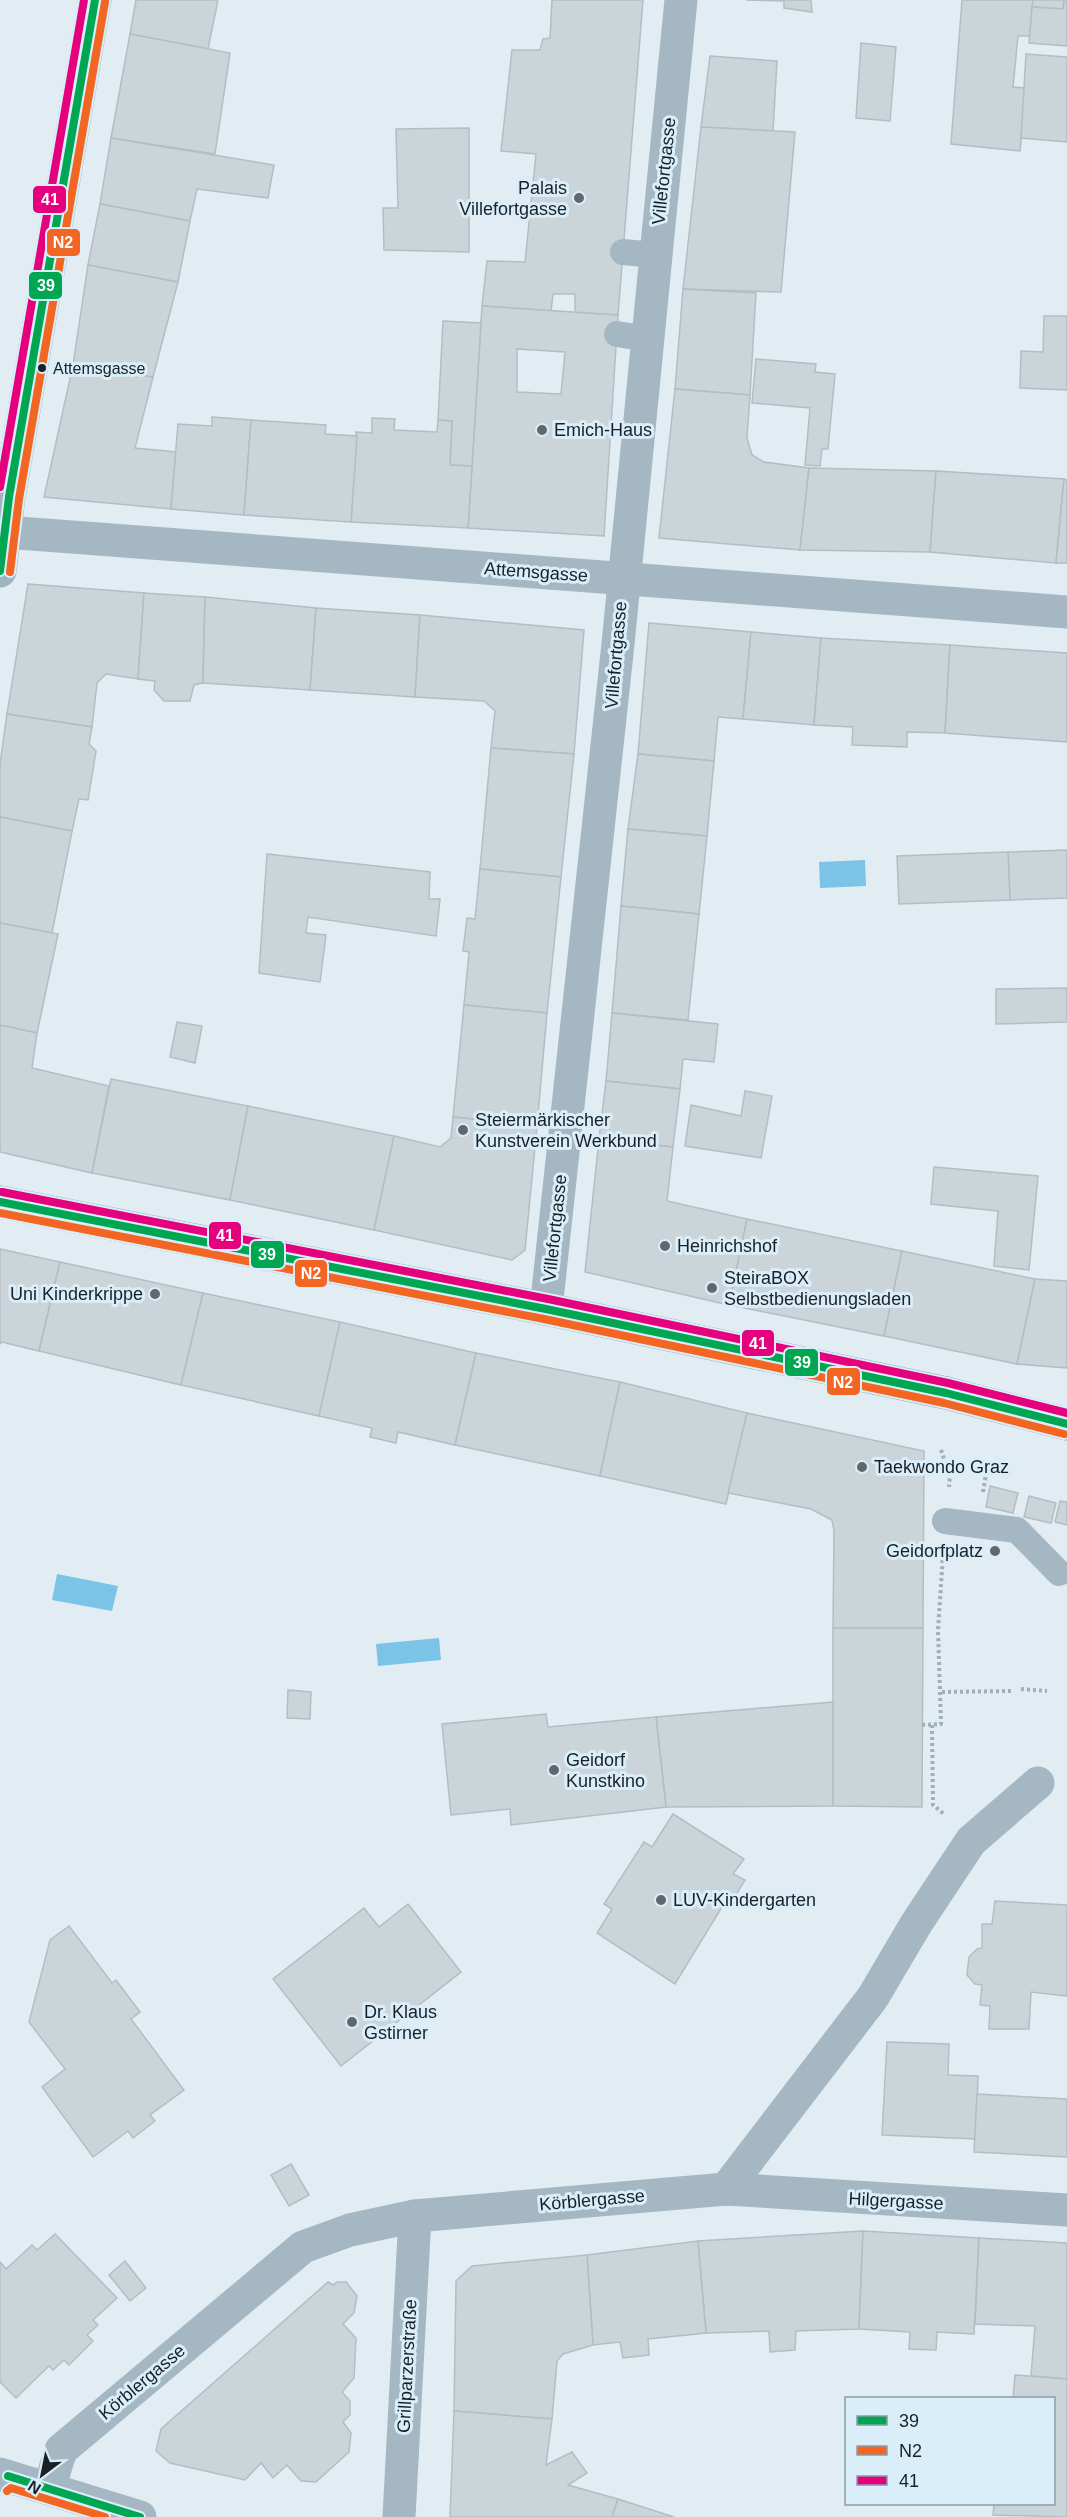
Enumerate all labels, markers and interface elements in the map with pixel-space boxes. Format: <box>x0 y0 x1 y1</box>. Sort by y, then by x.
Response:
street label: Villefortgasse <box>648 116 680 226</box>
place label: Palais Villefortgasse <box>459 178 567 219</box>
line badge: 41 <box>32 185 67 214</box>
text: 41 <box>41 191 59 208</box>
marker: Palais Villefortgasse <box>572 191 586 205</box>
line badge: N2 <box>46 228 81 257</box>
text: N2 <box>53 234 73 251</box>
line badge: 39 <box>28 271 63 300</box>
text: 39 <box>37 277 55 294</box>
place label: Attemsgasse <box>53 360 146 377</box>
marker: Attemsgasse <box>36 362 48 374</box>
place label: Emich-Haus <box>554 420 652 440</box>
marker: Emich-Haus <box>535 423 549 437</box>
street label: Attemsgasse <box>483 558 589 586</box>
street label: Villefortgasse <box>601 600 631 710</box>
place label: Steiermärkischer Kunstverein Werkbund <box>475 1110 657 1151</box>
marker: Steiermärkischer Kunstverein Werkbund <box>456 1123 470 1137</box>
street label: Villefortgasse <box>539 1173 571 1283</box>
line badge: 41 <box>208 1221 242 1250</box>
text: 41 <box>216 1227 234 1244</box>
place label: Heinrichshof <box>677 1236 778 1256</box>
marker: Heinrichshof <box>658 1239 672 1253</box>
line badge: 39 <box>250 1240 285 1269</box>
text: 39 <box>258 1246 276 1263</box>
line badge: N2 <box>294 1259 328 1288</box>
text: N2 <box>301 1265 321 1282</box>
place label: SteiraBOX Selbstbedienungsladen <box>724 1268 911 1309</box>
marker: SteiraBOX Selbstbedienungsladen <box>705 1281 719 1295</box>
place label: Uni Kinderkrippe <box>10 1284 143 1304</box>
marker: Uni Kinderkrippe <box>148 1287 162 1301</box>
line badge: 41 <box>741 1329 775 1357</box>
text: 41 <box>749 1335 767 1352</box>
line badge: 39 <box>784 1348 819 1377</box>
text: 39 <box>793 1354 811 1371</box>
line badge: N2 <box>826 1367 861 1396</box>
text: N2 <box>833 1374 853 1391</box>
place label: Taekwondo Graz <box>874 1457 1009 1477</box>
marker: Taekwondo Graz <box>855 1460 869 1474</box>
place label: Geidorfplatz <box>886 1541 983 1561</box>
marker: Geidorfplatz <box>988 1544 1002 1558</box>
place label: Geidorf Kunstkino <box>566 1750 645 1791</box>
marker: Geidorf Kunstkino <box>547 1763 561 1777</box>
place label: LUV-Kindergarten <box>673 1890 816 1910</box>
marker: LUV-Kindergarten <box>654 1893 668 1907</box>
place label: Dr. Klaus Gstirner <box>364 2002 437 2043</box>
marker: Dr. Klaus Gstirner <box>345 2015 359 2029</box>
street label: Körblergasse <box>538 2185 646 2215</box>
street label: Hilgergasse <box>848 2189 944 2213</box>
street label: Grillparzerstraße <box>394 2299 420 2433</box>
street label: Körblergasse <box>95 2340 189 2424</box>
legend <box>845 2397 1055 2505</box>
text: 39 <box>899 2411 919 2431</box>
text: N2 <box>899 2441 922 2461</box>
north arrow <box>12 2445 72 2505</box>
text: 41 <box>899 2471 919 2491</box>
text: N <box>25 2477 44 2498</box>

